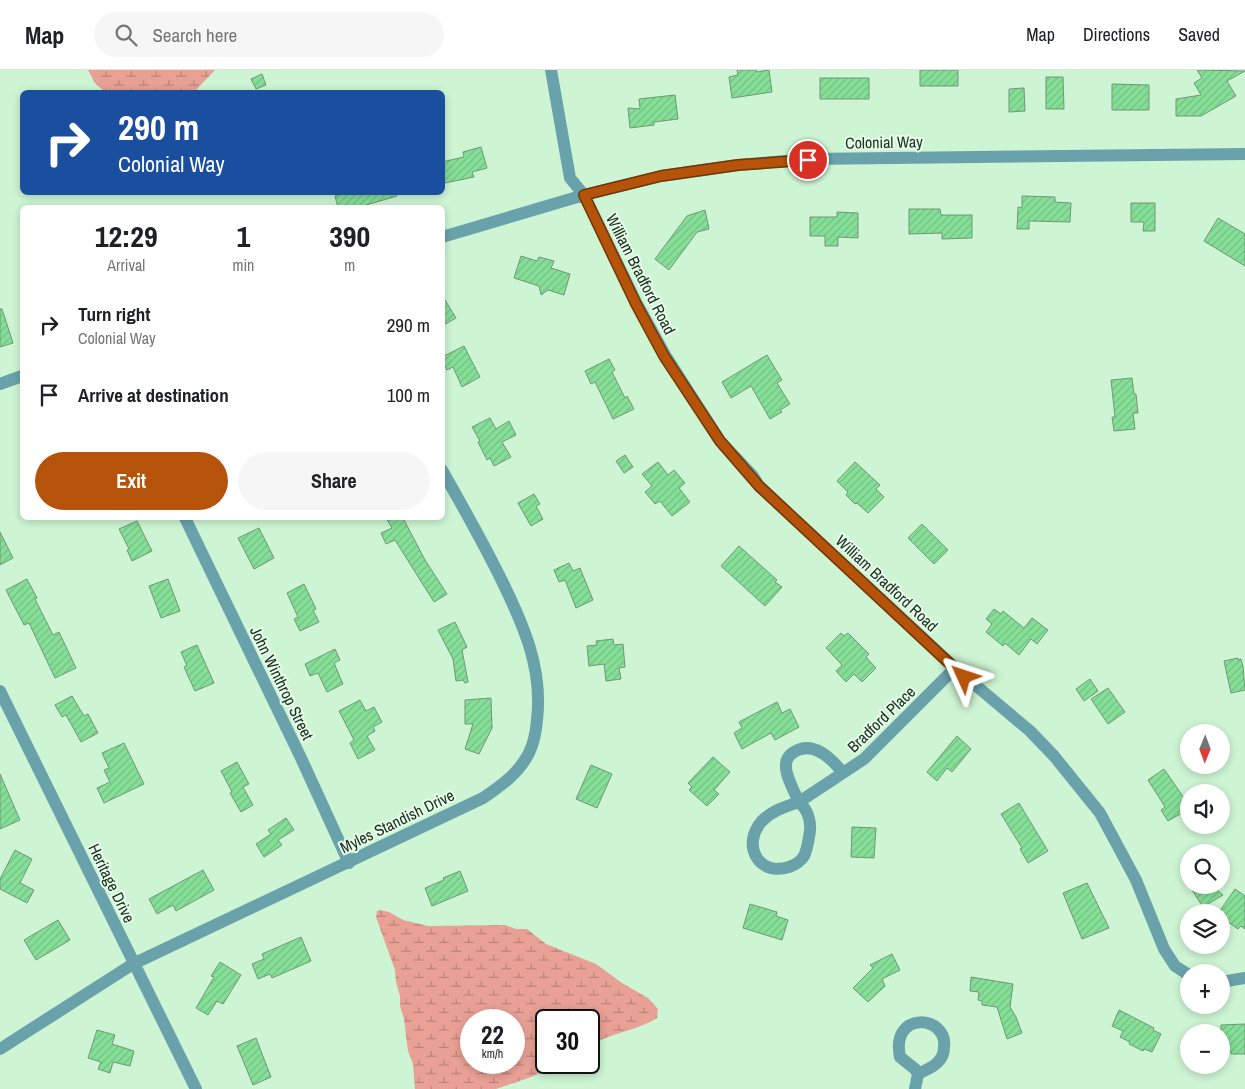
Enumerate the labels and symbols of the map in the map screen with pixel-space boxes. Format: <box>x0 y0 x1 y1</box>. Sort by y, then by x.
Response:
street label: Colonial Way <box>845 130 923 154</box>
pin <box>787 139 829 181</box>
street label: William Bradford Road <box>601 210 681 338</box>
street label: William Bradford Road <box>831 530 943 636</box>
street label: John Winthrop Street <box>245 622 319 744</box>
position arrow <box>937 650 989 702</box>
street label: Bradford Place <box>842 681 920 757</box>
north arrow <box>1180 724 1230 774</box>
street label: Myles Standish Drive <box>336 784 458 858</box>
street label: Heritage Drive <box>83 840 141 926</box>
speed limit sign: 30 <box>535 1009 600 1074</box>

